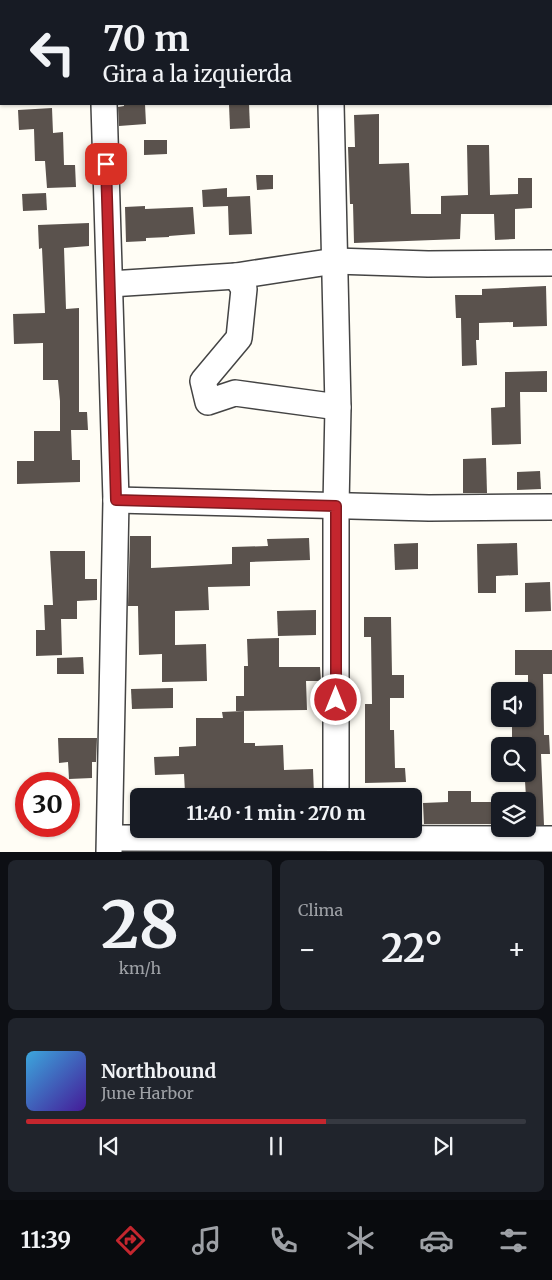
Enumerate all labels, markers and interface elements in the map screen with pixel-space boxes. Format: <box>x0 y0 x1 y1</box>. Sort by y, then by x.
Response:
text: 70 m <box>103 17 190 61</box>
icon: left <box>20 20 85 85</box>
text: Gira a la izquierda <box>103 60 292 88</box>
pin <box>85 143 127 185</box>
icon: arrive <box>92 150 120 178</box>
position arrow <box>309 673 361 725</box>
map controls <box>491 682 536 837</box>
button: sound <box>491 682 536 727</box>
button: search <box>491 737 536 782</box>
speed limit sign: 30 <box>15 772 80 837</box>
button: layers <box>491 792 536 837</box>
text: 11:40 · 1 min · 270 m <box>186 801 366 825</box>
text: 28 <box>101 884 179 966</box>
text: Clima <box>298 900 343 920</box>
text: 22° <box>381 925 443 972</box>
text: − <box>298 931 317 967</box>
text: + <box>507 931 526 967</box>
text: km/h <box>119 958 161 978</box>
text: Northbound <box>101 1059 216 1083</box>
text: June Harbor <box>101 1083 194 1103</box>
icon: previous <box>95 1132 123 1160</box>
icon: pause <box>262 1132 290 1160</box>
icon: next <box>429 1132 457 1160</box>
icon: directions <box>113 1223 148 1258</box>
icon: music <box>189 1223 224 1258</box>
icon: phone <box>266 1223 301 1258</box>
icon: climate <box>343 1223 378 1258</box>
icon: car <box>419 1223 454 1258</box>
icon: filters <box>496 1223 531 1258</box>
text: 11:39 <box>21 1226 71 1254</box>

